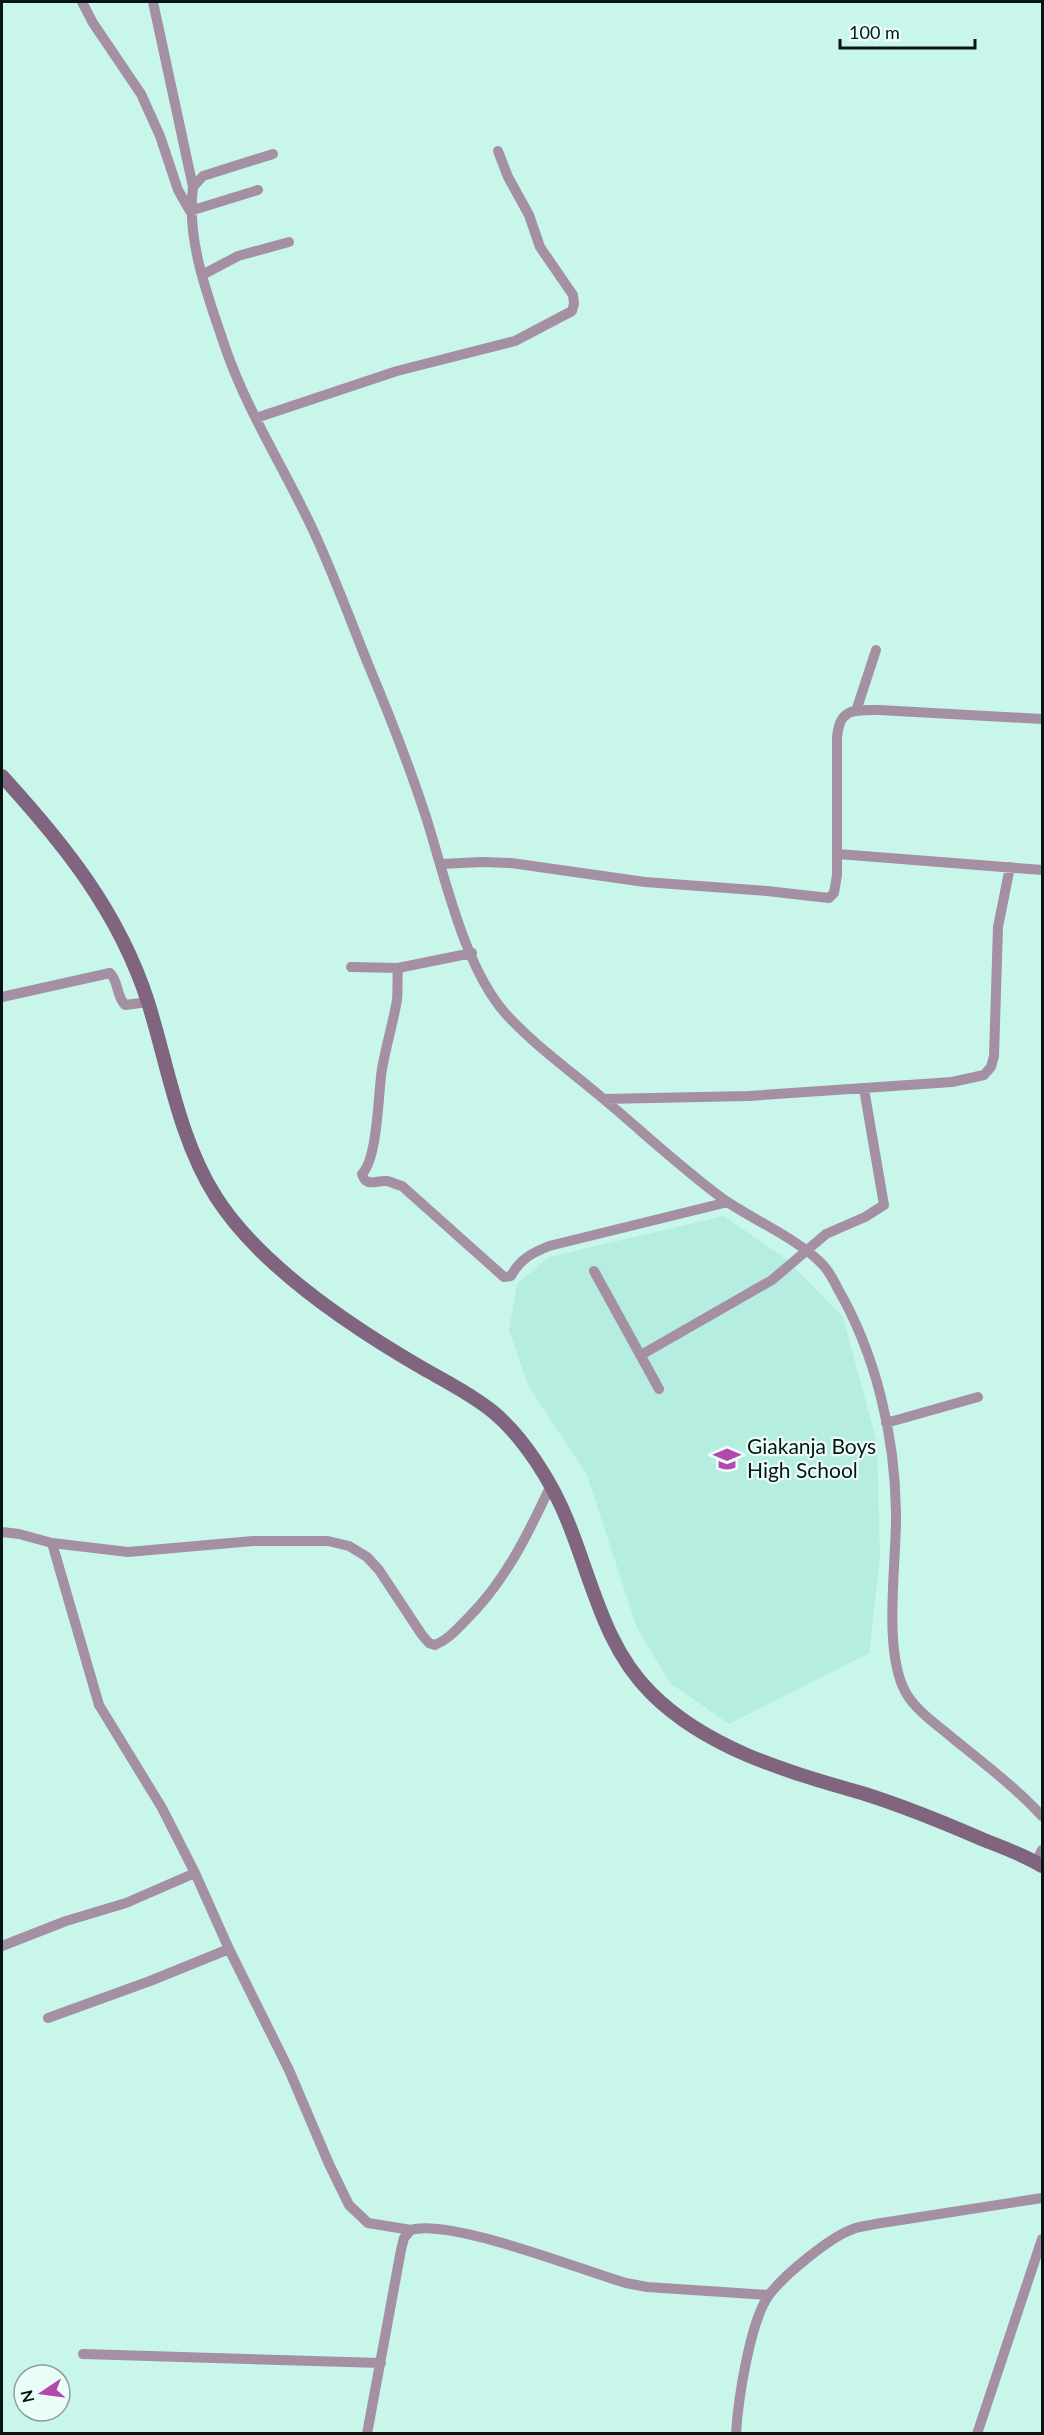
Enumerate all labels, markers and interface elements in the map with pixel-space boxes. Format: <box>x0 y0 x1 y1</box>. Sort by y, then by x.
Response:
scale bar <box>840 12 975 50</box>
text: 100 m <box>849 21 900 43</box>
place label: Giakanja Boys High School <box>747 1433 876 1482</box>
school or university icon: Giakanja Boys High School <box>712 1444 742 1474</box>
north arrow <box>12 2363 72 2423</box>
text: N <box>16 2388 38 2405</box>

